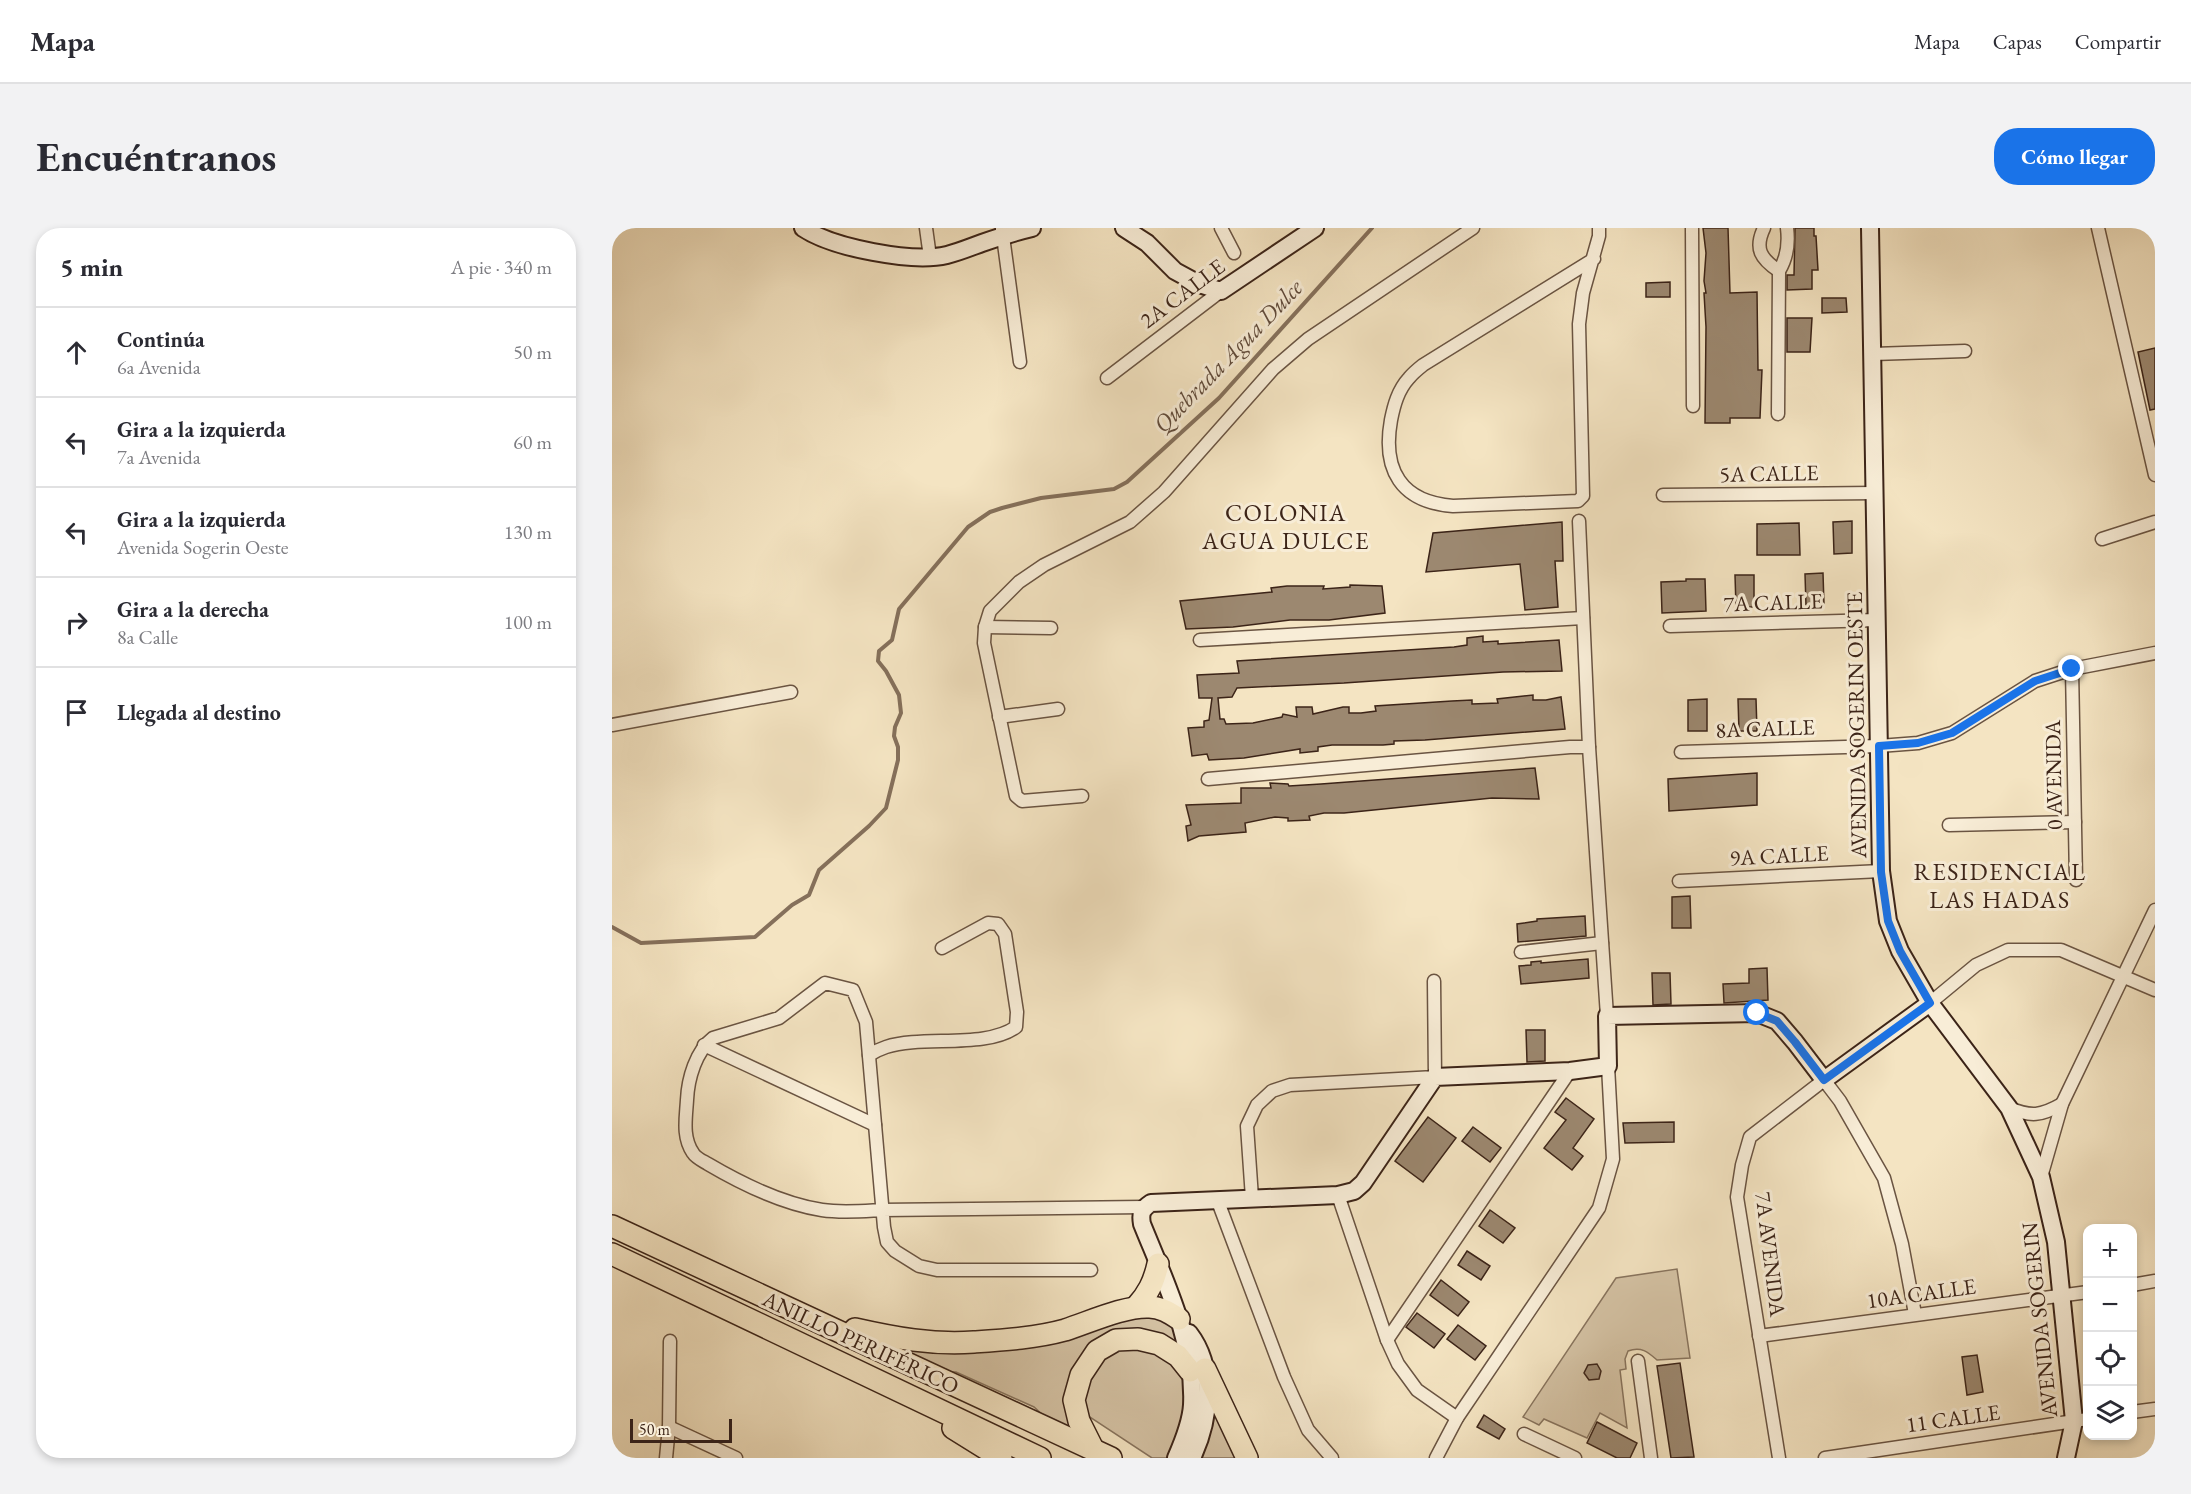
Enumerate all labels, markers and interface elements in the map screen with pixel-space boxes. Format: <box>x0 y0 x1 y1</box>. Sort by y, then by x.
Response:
text: Mapa <box>30 23 95 59</box>
text: Mapa <box>1914 28 1960 55</box>
text: Capas <box>1993 28 2042 55</box>
text: Compartir <box>2075 28 2161 55</box>
button: Cómo llegar <box>1994 128 2155 185</box>
text: Encuéntranos <box>36 129 276 184</box>
text: 5 min <box>60 250 123 284</box>
street label: 2A CALLE <box>1134 252 1231 335</box>
text: A pie · 340 m <box>451 254 552 280</box>
water label: Quebrada Agua Dulce <box>1146 272 1310 439</box>
text: Continúa <box>117 325 205 354</box>
icon: ahead <box>60 336 93 369</box>
text: 50 m <box>513 339 552 365</box>
text: 6a Avenida <box>117 354 201 380</box>
text: Gira a la izquierda <box>117 415 286 444</box>
icon: left <box>60 426 93 459</box>
text: 60 m <box>513 429 552 455</box>
text: 7a Avenida <box>117 444 201 470</box>
street label: 5A CALLE <box>1719 458 1819 489</box>
district label: COLONIA AGUA DULCE <box>1201 497 1370 556</box>
text: Gira a la izquierda <box>117 505 286 534</box>
icon: left <box>60 516 93 549</box>
text: 130 m <box>504 519 552 545</box>
text: Avenida Sogerin Oeste <box>117 534 289 560</box>
street label: 7A CALLE <box>1723 586 1823 619</box>
street label: AVENIDA SOGERIN OESTE <box>1840 591 1873 860</box>
text: Gira a la derecha <box>117 595 269 624</box>
icon: right <box>60 606 93 639</box>
text: 100 m <box>504 609 552 635</box>
text: 8a Calle <box>117 624 178 650</box>
route end <box>2058 655 2084 681</box>
icon: arrive <box>60 696 93 729</box>
text: Llegada al destino <box>117 698 281 727</box>
street label: 8A CALLE <box>1715 712 1815 745</box>
street label: 0 AVENIDA <box>2038 719 2069 830</box>
street label: 9A CALLE <box>1729 838 1829 873</box>
district label: RESIDENCIAL LAS HADAS <box>1914 856 2086 915</box>
route start <box>1743 999 1769 1025</box>
street label: 7A AVENIDA <box>1748 1190 1793 1319</box>
street label: AVENIDA SOGERIN <box>2015 1220 2064 1420</box>
map controls <box>2083 1224 2137 1440</box>
button: + <box>2083 1224 2137 1278</box>
street label: 10A CALLE <box>1865 1272 1977 1315</box>
button: − <box>2083 1278 2137 1332</box>
street label: ANILLO PERIFÉRICO <box>757 1284 964 1401</box>
button: locate <box>2083 1332 2137 1386</box>
button: layers <box>2083 1386 2137 1440</box>
street label: 11 CALLE <box>1904 1398 2002 1439</box>
scale bar <box>630 1416 732 1444</box>
text: 50 m <box>639 1419 670 1440</box>

